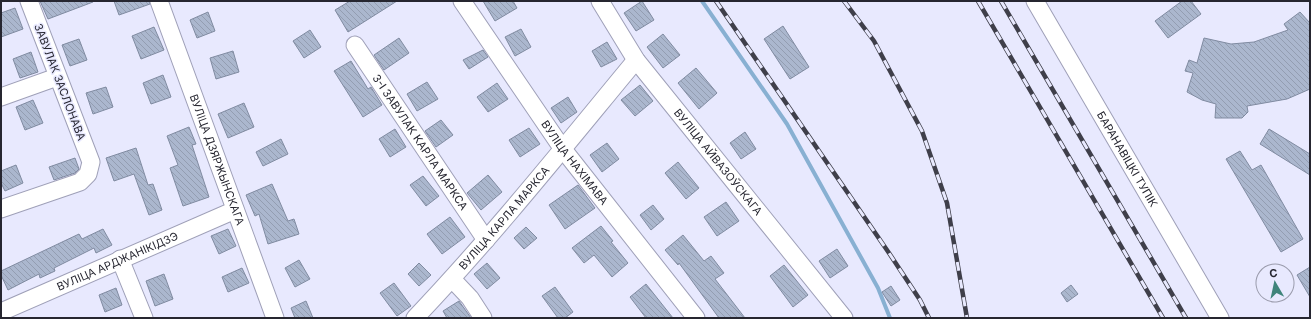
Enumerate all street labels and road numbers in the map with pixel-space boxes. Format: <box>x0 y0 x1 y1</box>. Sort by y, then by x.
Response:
street label: ЗАВУЛАК ЗАСЛОНАВА <box>31 22 89 143</box>
street label: 3-І ЗАВУЛАК КАРЛА МАРКСА <box>370 72 471 213</box>
street label: ВУЛІЦА ДЗЯРЖЫНСКАГА <box>187 92 248 227</box>
street label: ВУЛІЦА АЙВАЗОЎСКАГА <box>671 106 766 218</box>
street label: БАРАНАВІЦКІ ТУПІК <box>1094 109 1161 210</box>
street label: ВУЛІЦА НАХІМАВА <box>538 118 611 208</box>
street label: ВУЛІЦА КАРЛА МАРКСА <box>456 163 553 273</box>
street label: ВУЛІЦА АРДЖАНІКІДЗЭ <box>55 229 180 294</box>

